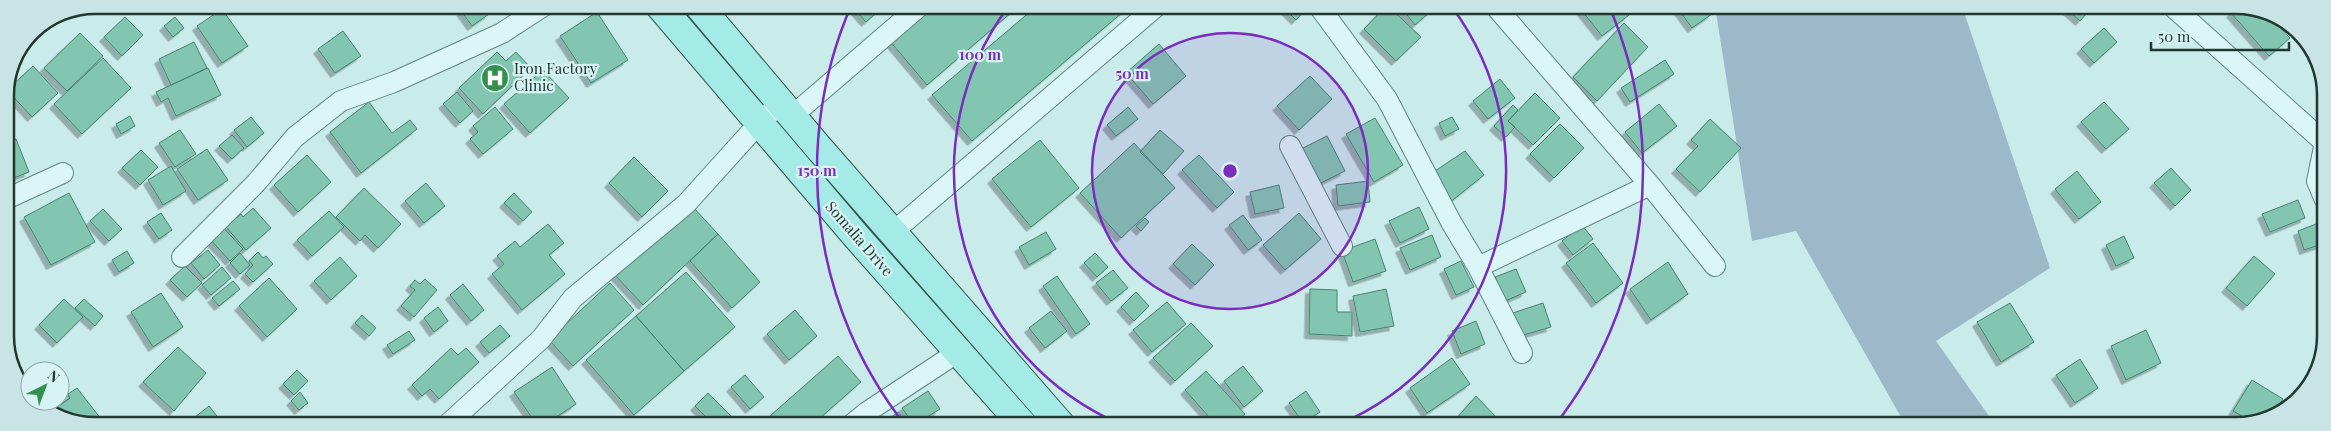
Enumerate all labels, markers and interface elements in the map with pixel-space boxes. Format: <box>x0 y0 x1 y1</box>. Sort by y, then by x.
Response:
scale bar <box>2151 20 2288 52</box>
text: 50 m <box>2158 26 2191 46</box>
text: 100 m <box>959 44 1002 64</box>
place label: Iron Factory Clinic <box>514 58 598 95</box>
hospital icon: Iron Factory Clinic <box>480 63 510 93</box>
text: 50 m <box>1115 63 1149 83</box>
text: 150 m <box>797 160 837 180</box>
centre of rings <box>1221 162 1239 180</box>
street label: Somalia Drive <box>822 196 898 280</box>
north arrow <box>20 361 70 411</box>
text: N <box>44 366 64 386</box>

